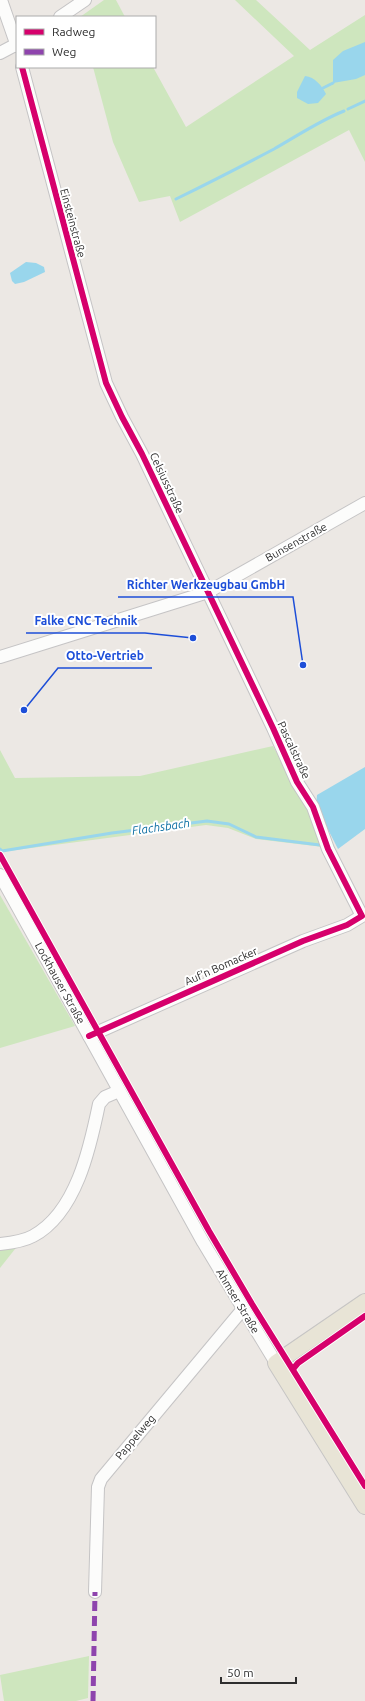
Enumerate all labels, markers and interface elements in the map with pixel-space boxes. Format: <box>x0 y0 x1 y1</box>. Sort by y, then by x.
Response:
legend <box>16 16 156 68</box>
text: Radweg <box>52 25 95 38</box>
text: Weg <box>52 45 76 58</box>
street label: Einsteinstraße <box>58 187 88 259</box>
street label: Celsiusstraße <box>148 451 186 515</box>
street label: Bunsenstraße <box>263 520 329 564</box>
callout: Richter Werkzeugbau GmbH <box>118 573 293 597</box>
text: Richter Werkzeugbau GmbH <box>127 578 285 591</box>
callout: Falke CNC Technik <box>26 609 145 633</box>
text: Falke CNC Technik <box>34 614 138 627</box>
callout: Otto-Vertrieb <box>58 644 152 668</box>
text: Otto-Vertrieb <box>66 649 144 662</box>
street label: Pascalstraße <box>275 719 313 781</box>
water label: Flachsbach <box>131 816 191 837</box>
street label: Lockhauser Straße <box>33 940 87 1026</box>
street label: Auf'n Bomacker <box>183 944 260 987</box>
street label: Ahmser Straße <box>214 1267 262 1335</box>
street label: Pappelweg <box>113 1412 157 1462</box>
scale bar <box>221 1659 296 1685</box>
text: 50 m <box>227 1666 254 1679</box>

